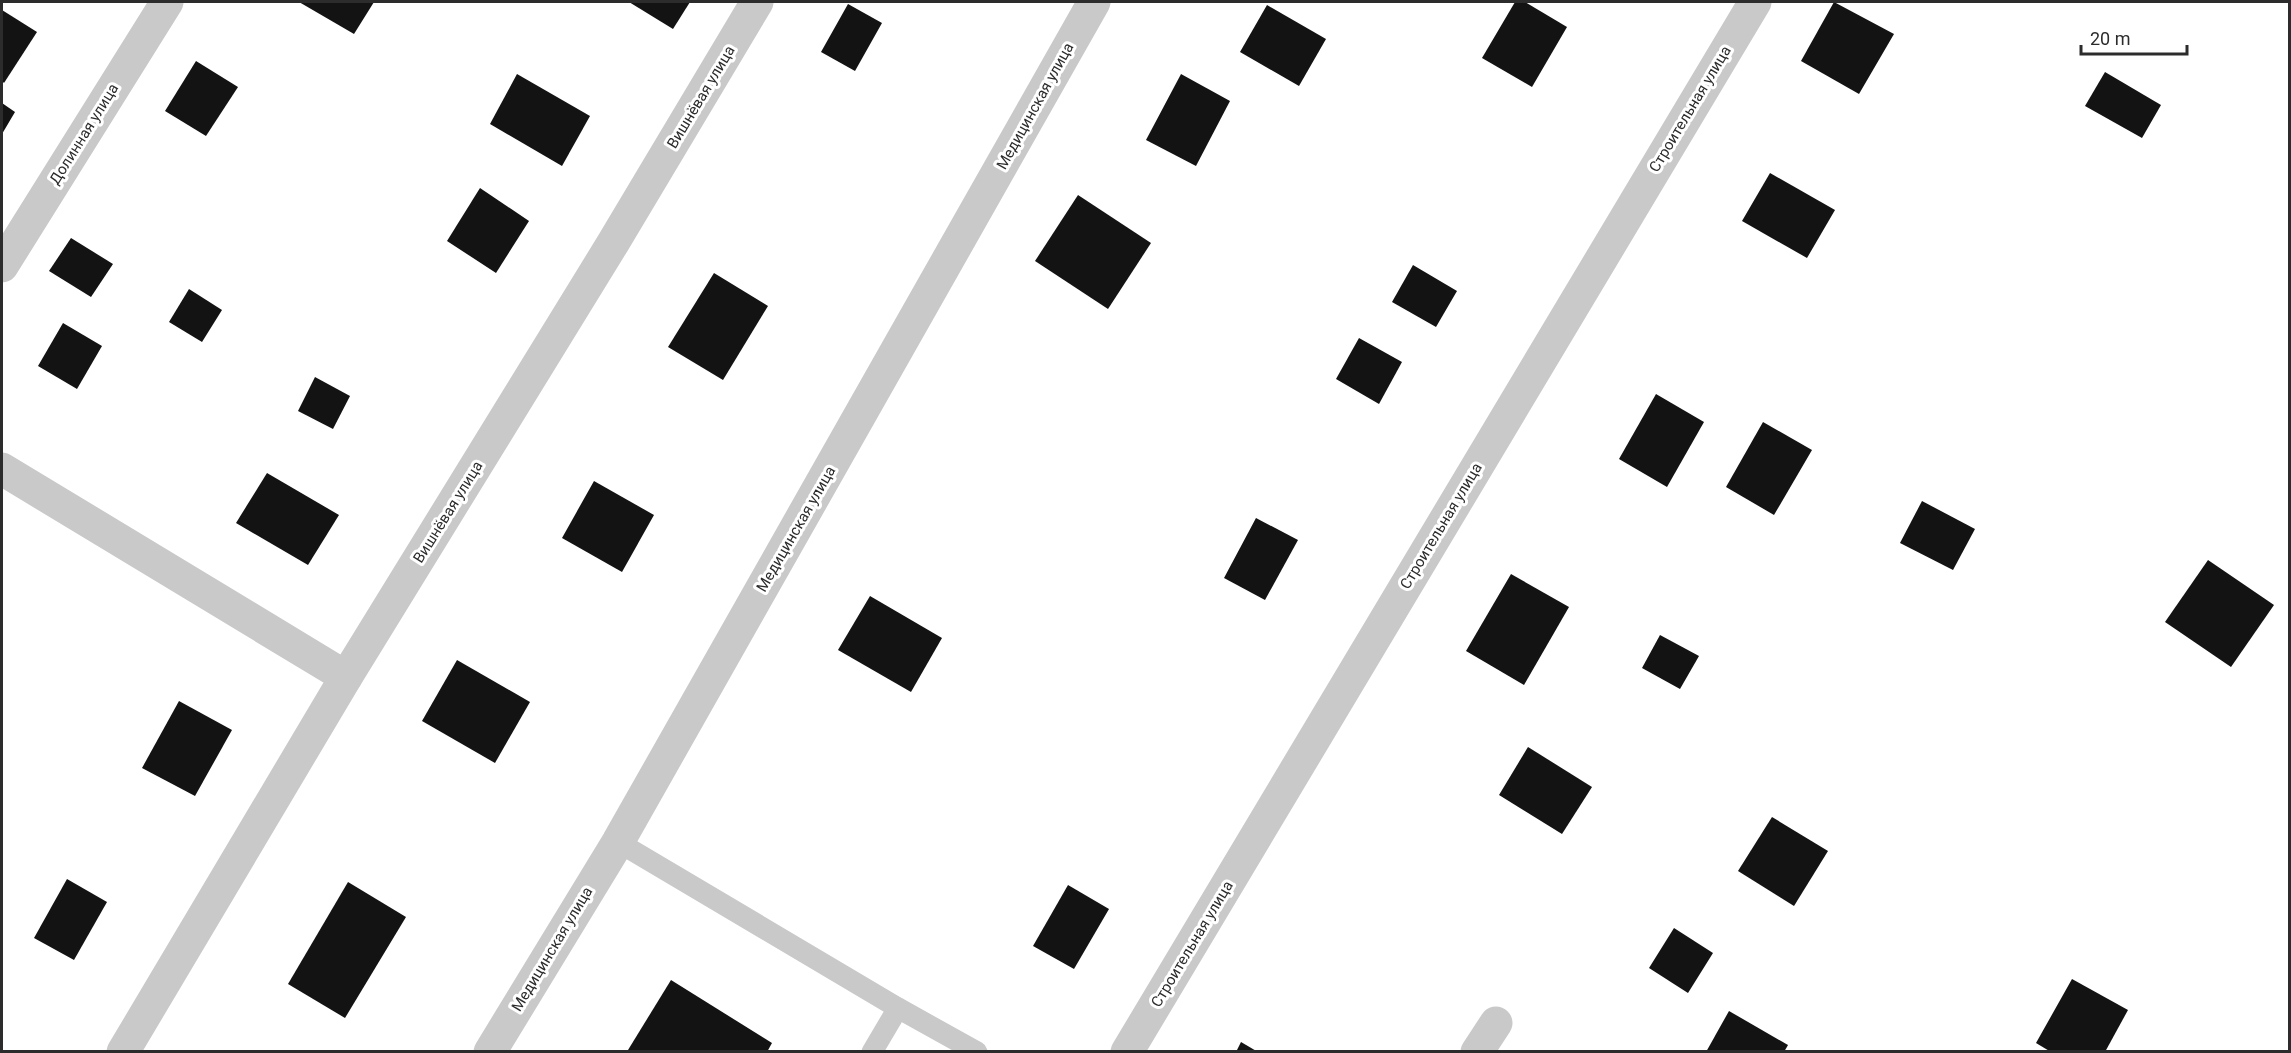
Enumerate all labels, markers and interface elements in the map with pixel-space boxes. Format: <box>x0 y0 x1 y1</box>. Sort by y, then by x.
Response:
scale bar <box>2081 18 2188 56</box>
text: 20 m <box>2090 28 2130 49</box>
street label: Медицинская улица <box>993 39 1077 173</box>
street label: Вишнёвая улица <box>663 42 739 152</box>
street label: Строительная улица <box>1645 43 1735 175</box>
street label: Долинная улица <box>46 80 122 188</box>
street label: Вишнёвая улица <box>409 458 487 566</box>
street label: Строительная улица <box>1396 460 1486 592</box>
street label: Медицинская улица <box>753 463 839 595</box>
street label: Строительная улица <box>1147 878 1237 1010</box>
street label: Медицинская улица <box>508 883 596 1015</box>

